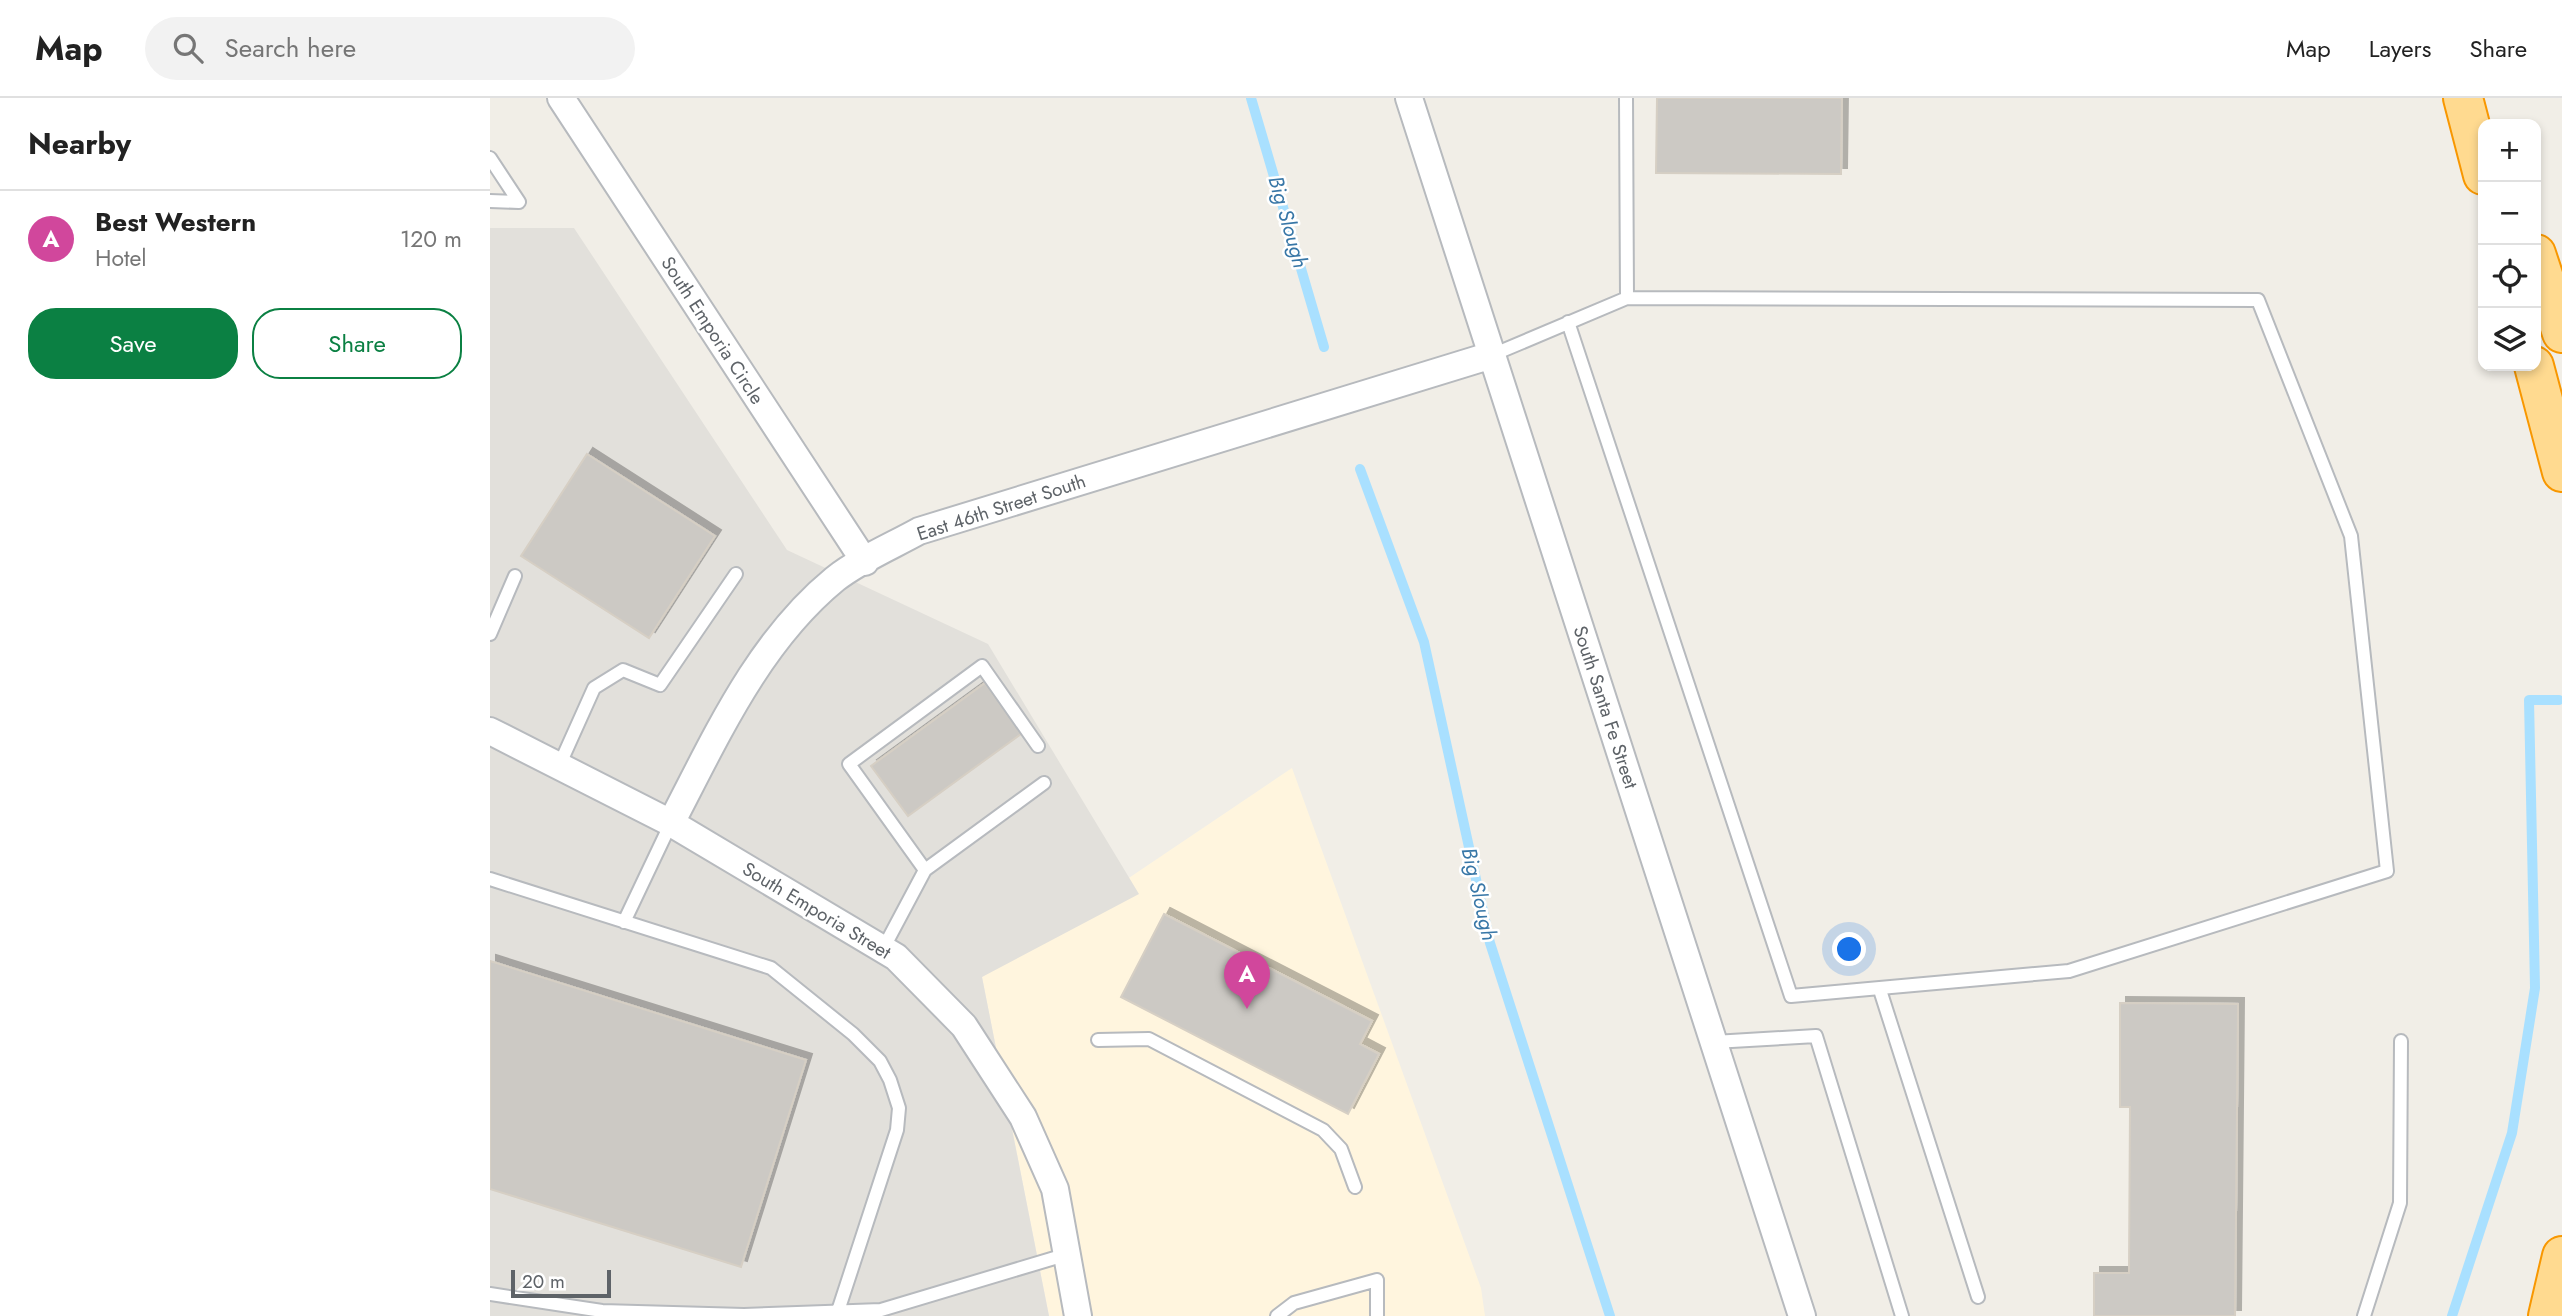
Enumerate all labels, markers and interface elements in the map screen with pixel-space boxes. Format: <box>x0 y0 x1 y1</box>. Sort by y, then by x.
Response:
search box <box>145 17 635 80</box>
text: Map <box>35 25 103 72</box>
icon: search <box>169 29 207 67</box>
text: Search here <box>225 29 356 67</box>
text: Map <box>2286 31 2331 66</box>
text: Layers <box>2369 31 2431 66</box>
text: Share <box>2469 31 2527 66</box>
map controls <box>2478 119 2541 371</box>
button: + <box>2478 119 2541 182</box>
text: Nearby <box>28 122 131 165</box>
water label: Big Slough <box>1261 172 1315 272</box>
button: − <box>2478 182 2541 245</box>
text: Best Western <box>95 203 256 241</box>
text: A <box>43 222 59 256</box>
text: 120 m <box>400 222 462 256</box>
text: Hotel <box>95 241 147 275</box>
button: locate <box>2478 245 2541 308</box>
street label: South Emporia Circle <box>655 251 771 410</box>
button: Save <box>28 308 238 379</box>
button: Share <box>252 308 462 379</box>
button: layers <box>2478 308 2541 371</box>
street label: East 46th Street South <box>913 467 1089 548</box>
street label: South Santa Fe Street <box>1566 622 1645 792</box>
water label: Big Slough <box>1454 845 1504 943</box>
street label: South Emporia Street <box>737 855 897 966</box>
your location <box>1832 932 1866 966</box>
pin: A <box>1224 951 1270 1009</box>
scale bar <box>511 1267 611 1299</box>
text: 20 m <box>522 1268 565 1295</box>

